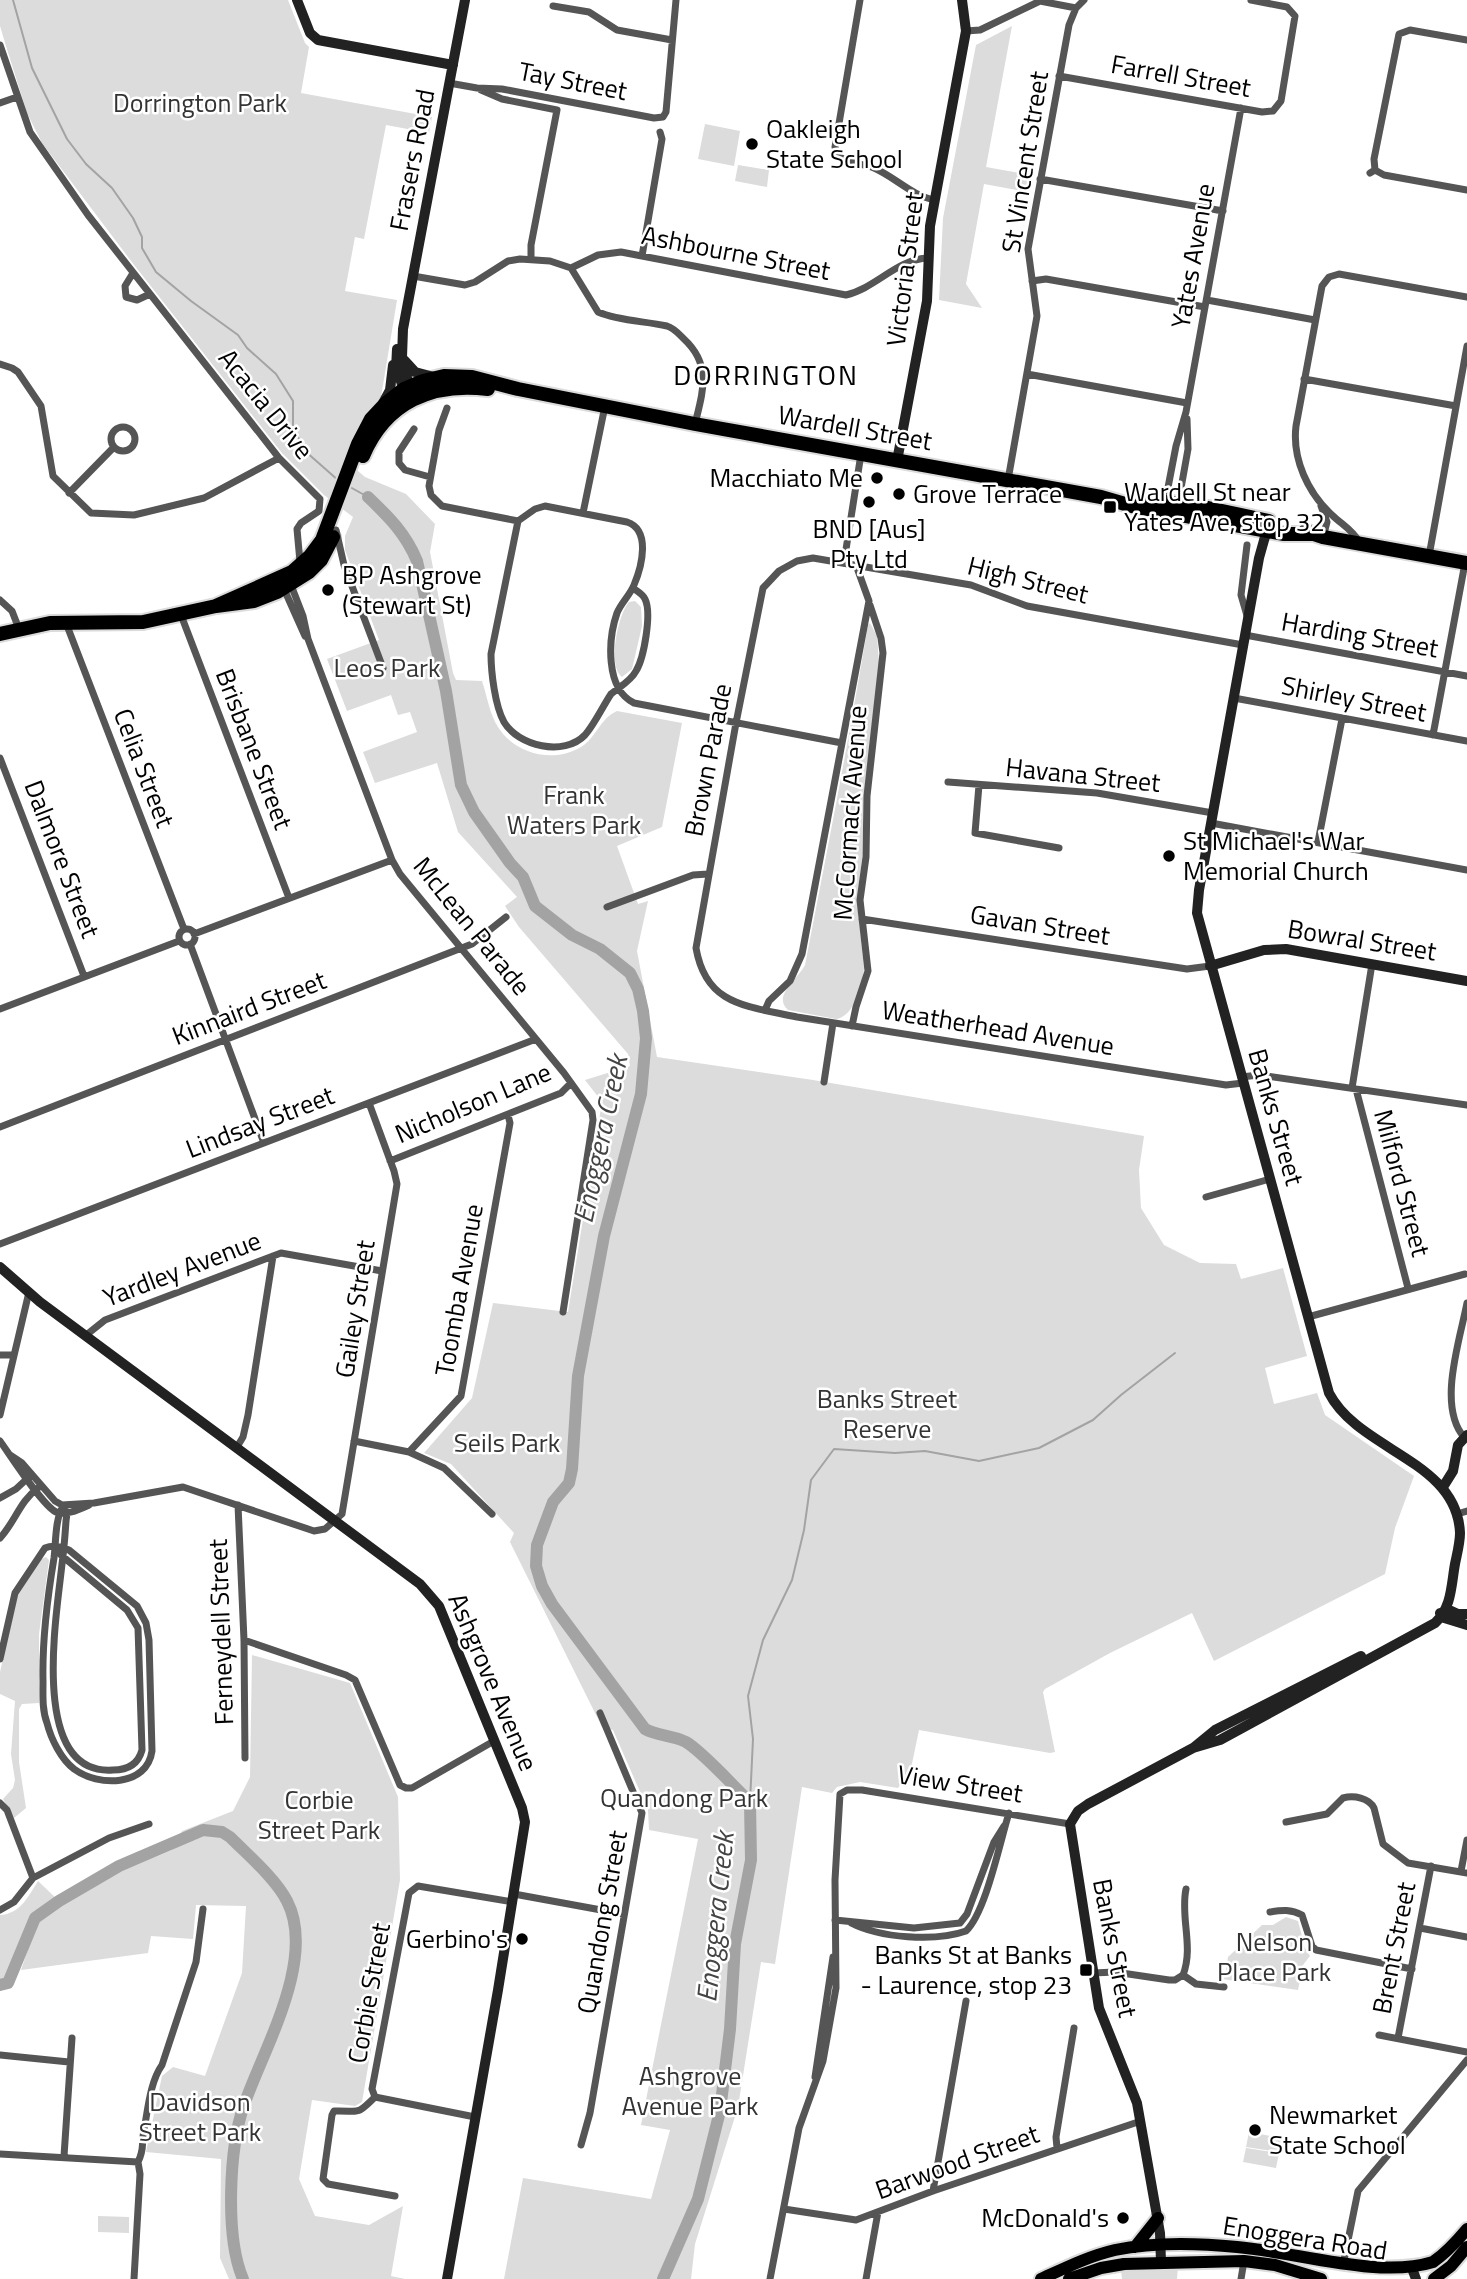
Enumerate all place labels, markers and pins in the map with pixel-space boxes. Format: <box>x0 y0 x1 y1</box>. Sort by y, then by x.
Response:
place label: Oakleigh State School <box>766 109 903 178</box>
marker: Oakleigh State School <box>744 136 760 152</box>
place label: Macchiato Me <box>710 458 863 497</box>
marker: Macchiato Me <box>869 470 885 486</box>
place label: Wardell St near Yates Ave, stop 32 <box>1124 472 1325 541</box>
place label: Grove Terrace <box>913 474 1062 513</box>
marker: Grove Terrace <box>891 486 907 502</box>
marker: BND [Aus] Pty Ltd <box>861 494 877 510</box>
marker: Wardell St near Yates Ave, stop 32 <box>1102 499 1118 515</box>
place label: BND [Aus] Pty Ltd <box>812 509 926 578</box>
place label: BP Ashgrove (Stewart St) <box>342 555 482 624</box>
marker: BP Ashgrove (Stewart St) <box>320 582 336 598</box>
place label: St Michael's War Memorial Church <box>1183 821 1369 890</box>
marker: St Michael's War Memorial Church <box>1161 848 1177 864</box>
place label: Gerbino's <box>406 1919 508 1958</box>
marker: Gerbino's <box>514 1931 530 1947</box>
place label: Banks St at Banks - Laurence, stop 23 <box>860 1935 1072 2004</box>
marker: Banks St at Banks - Laurence, stop 23 <box>1078 1962 1094 1978</box>
place label: Newmarket State School <box>1269 2095 1406 2164</box>
marker: Newmarket State School <box>1247 2122 1263 2138</box>
place label: McDonald's <box>981 2198 1109 2237</box>
marker: McDonald's <box>1115 2210 1131 2226</box>

